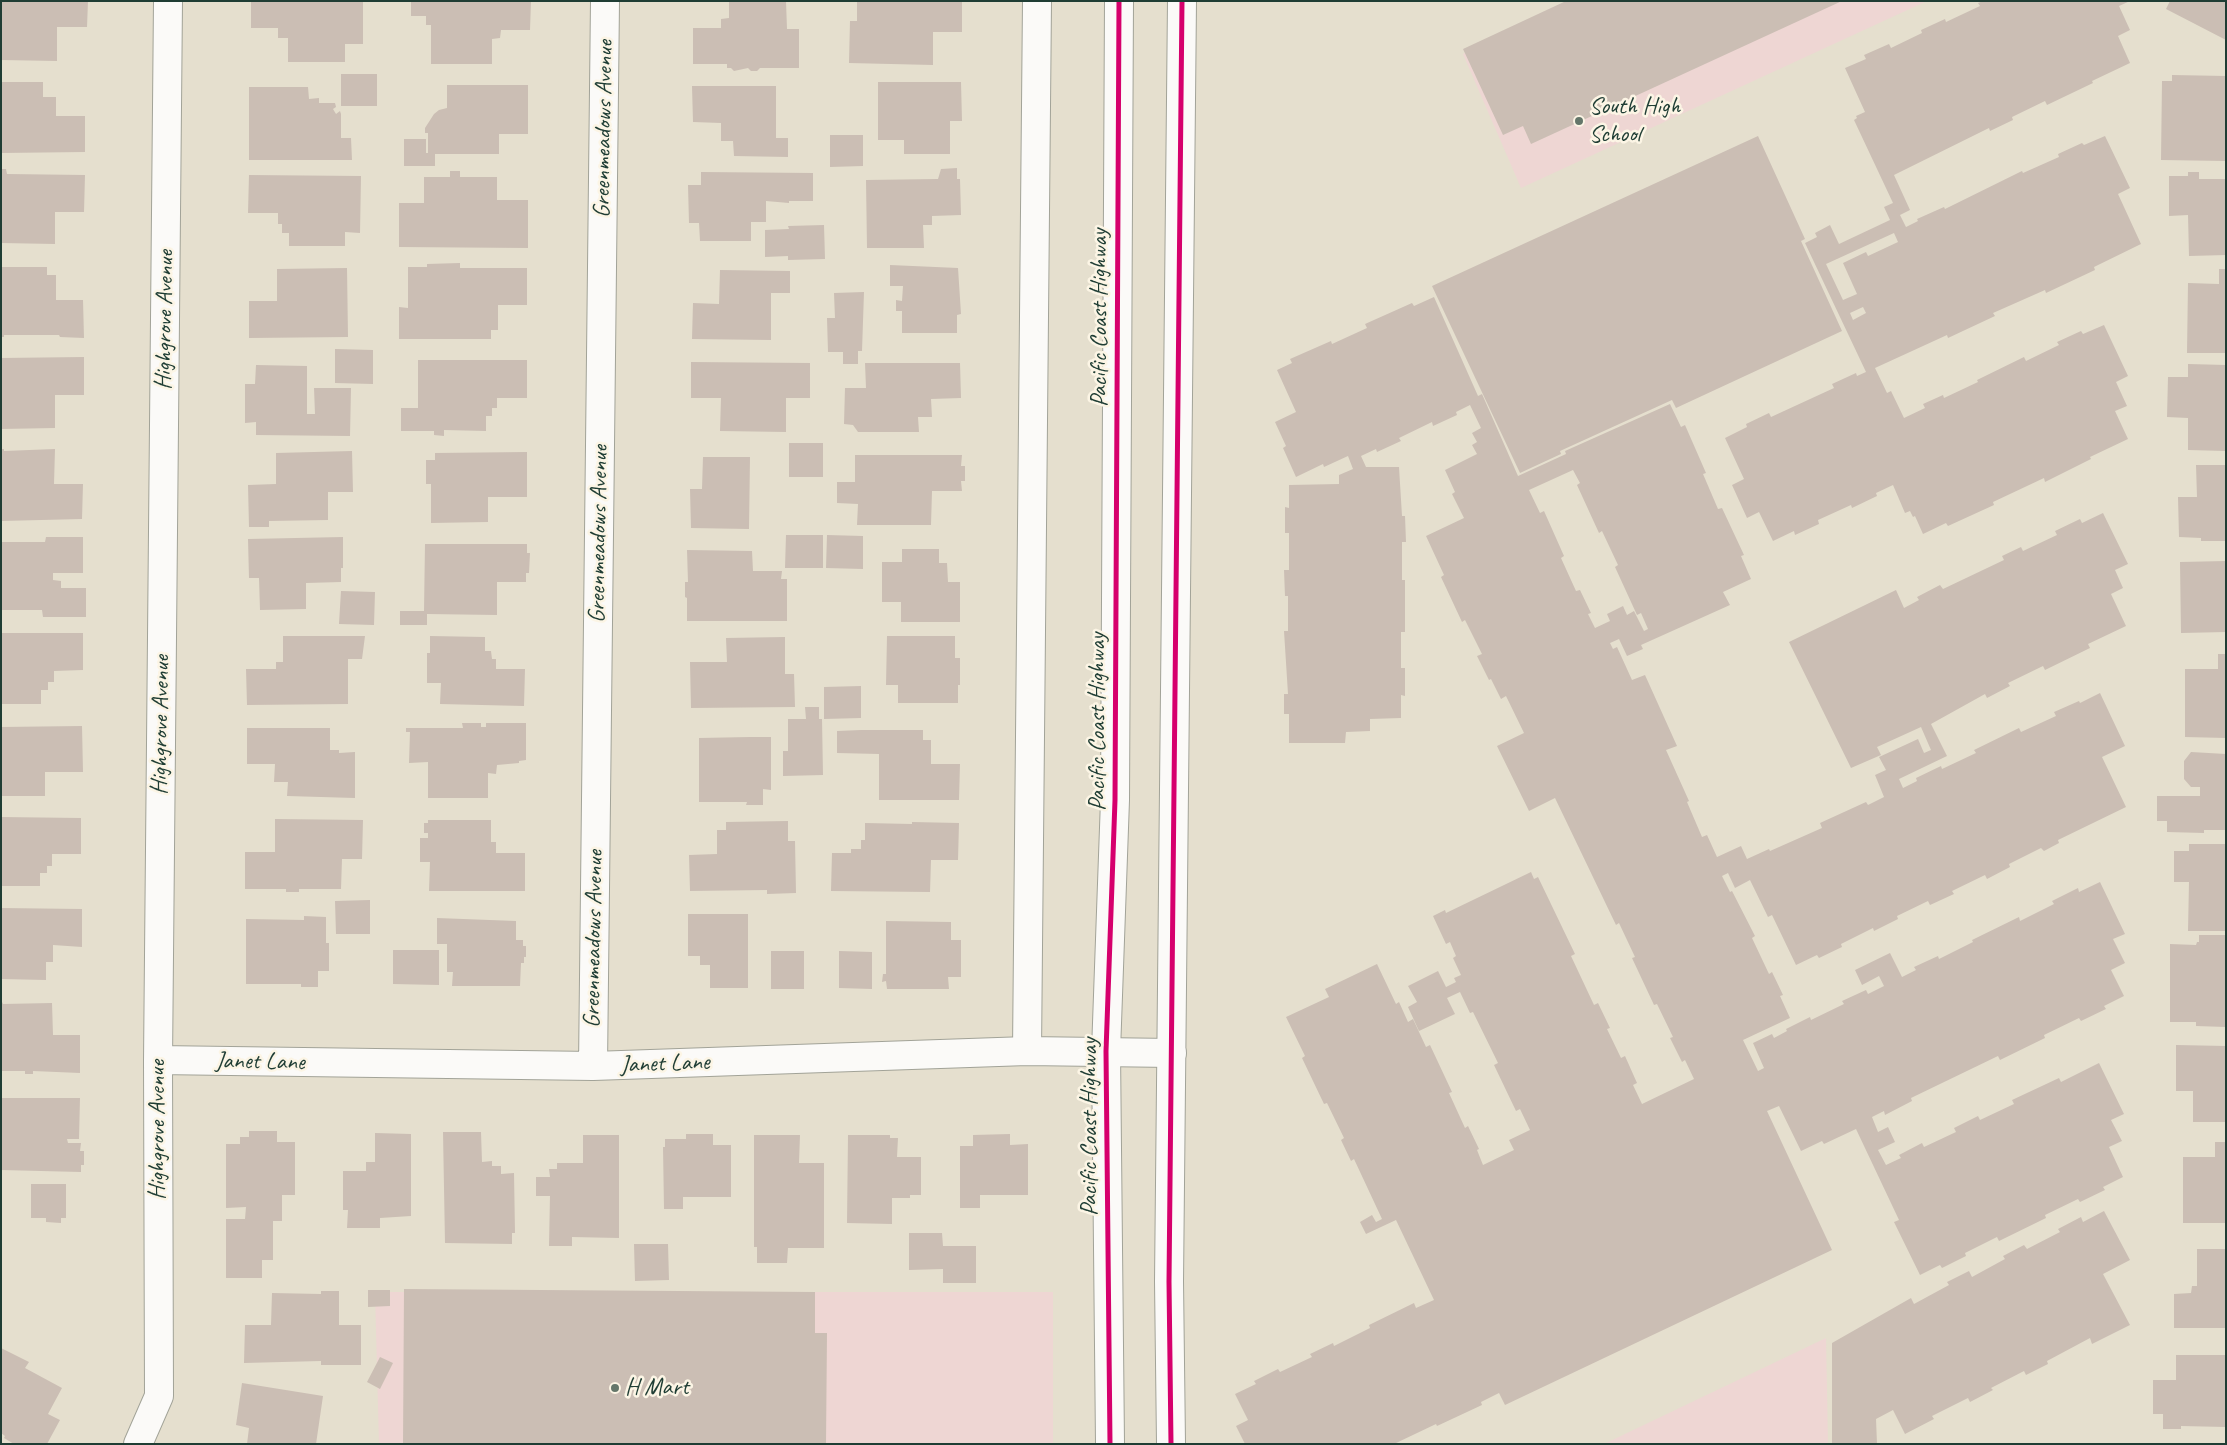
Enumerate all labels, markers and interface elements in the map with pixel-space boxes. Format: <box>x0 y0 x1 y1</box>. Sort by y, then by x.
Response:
street label: Greenmeadows Avenue <box>588 40 620 218</box>
place label: South High School <box>1589 93 1680 149</box>
marker: South High School <box>1573 115 1585 127</box>
street label: Pacific Coast Highway <box>1086 229 1114 407</box>
street label: Highgrove Avenue <box>149 250 181 390</box>
street label: Greenmeadows Avenue <box>583 445 615 623</box>
street label: Pacific Coast Highway <box>1084 633 1112 811</box>
street label: Highgrove Avenue <box>145 655 177 795</box>
street label: Greenmeadows Avenue <box>578 850 610 1028</box>
street label: Pacific Coast Highway <box>1076 1038 1104 1216</box>
street label: Janet Lane <box>215 1047 305 1077</box>
street label: Janet Lane <box>620 1048 710 1080</box>
street label: Highgrove Avenue <box>144 1060 172 1200</box>
place label: H Mart <box>625 1374 689 1402</box>
marker: H Mart <box>609 1382 621 1394</box>

